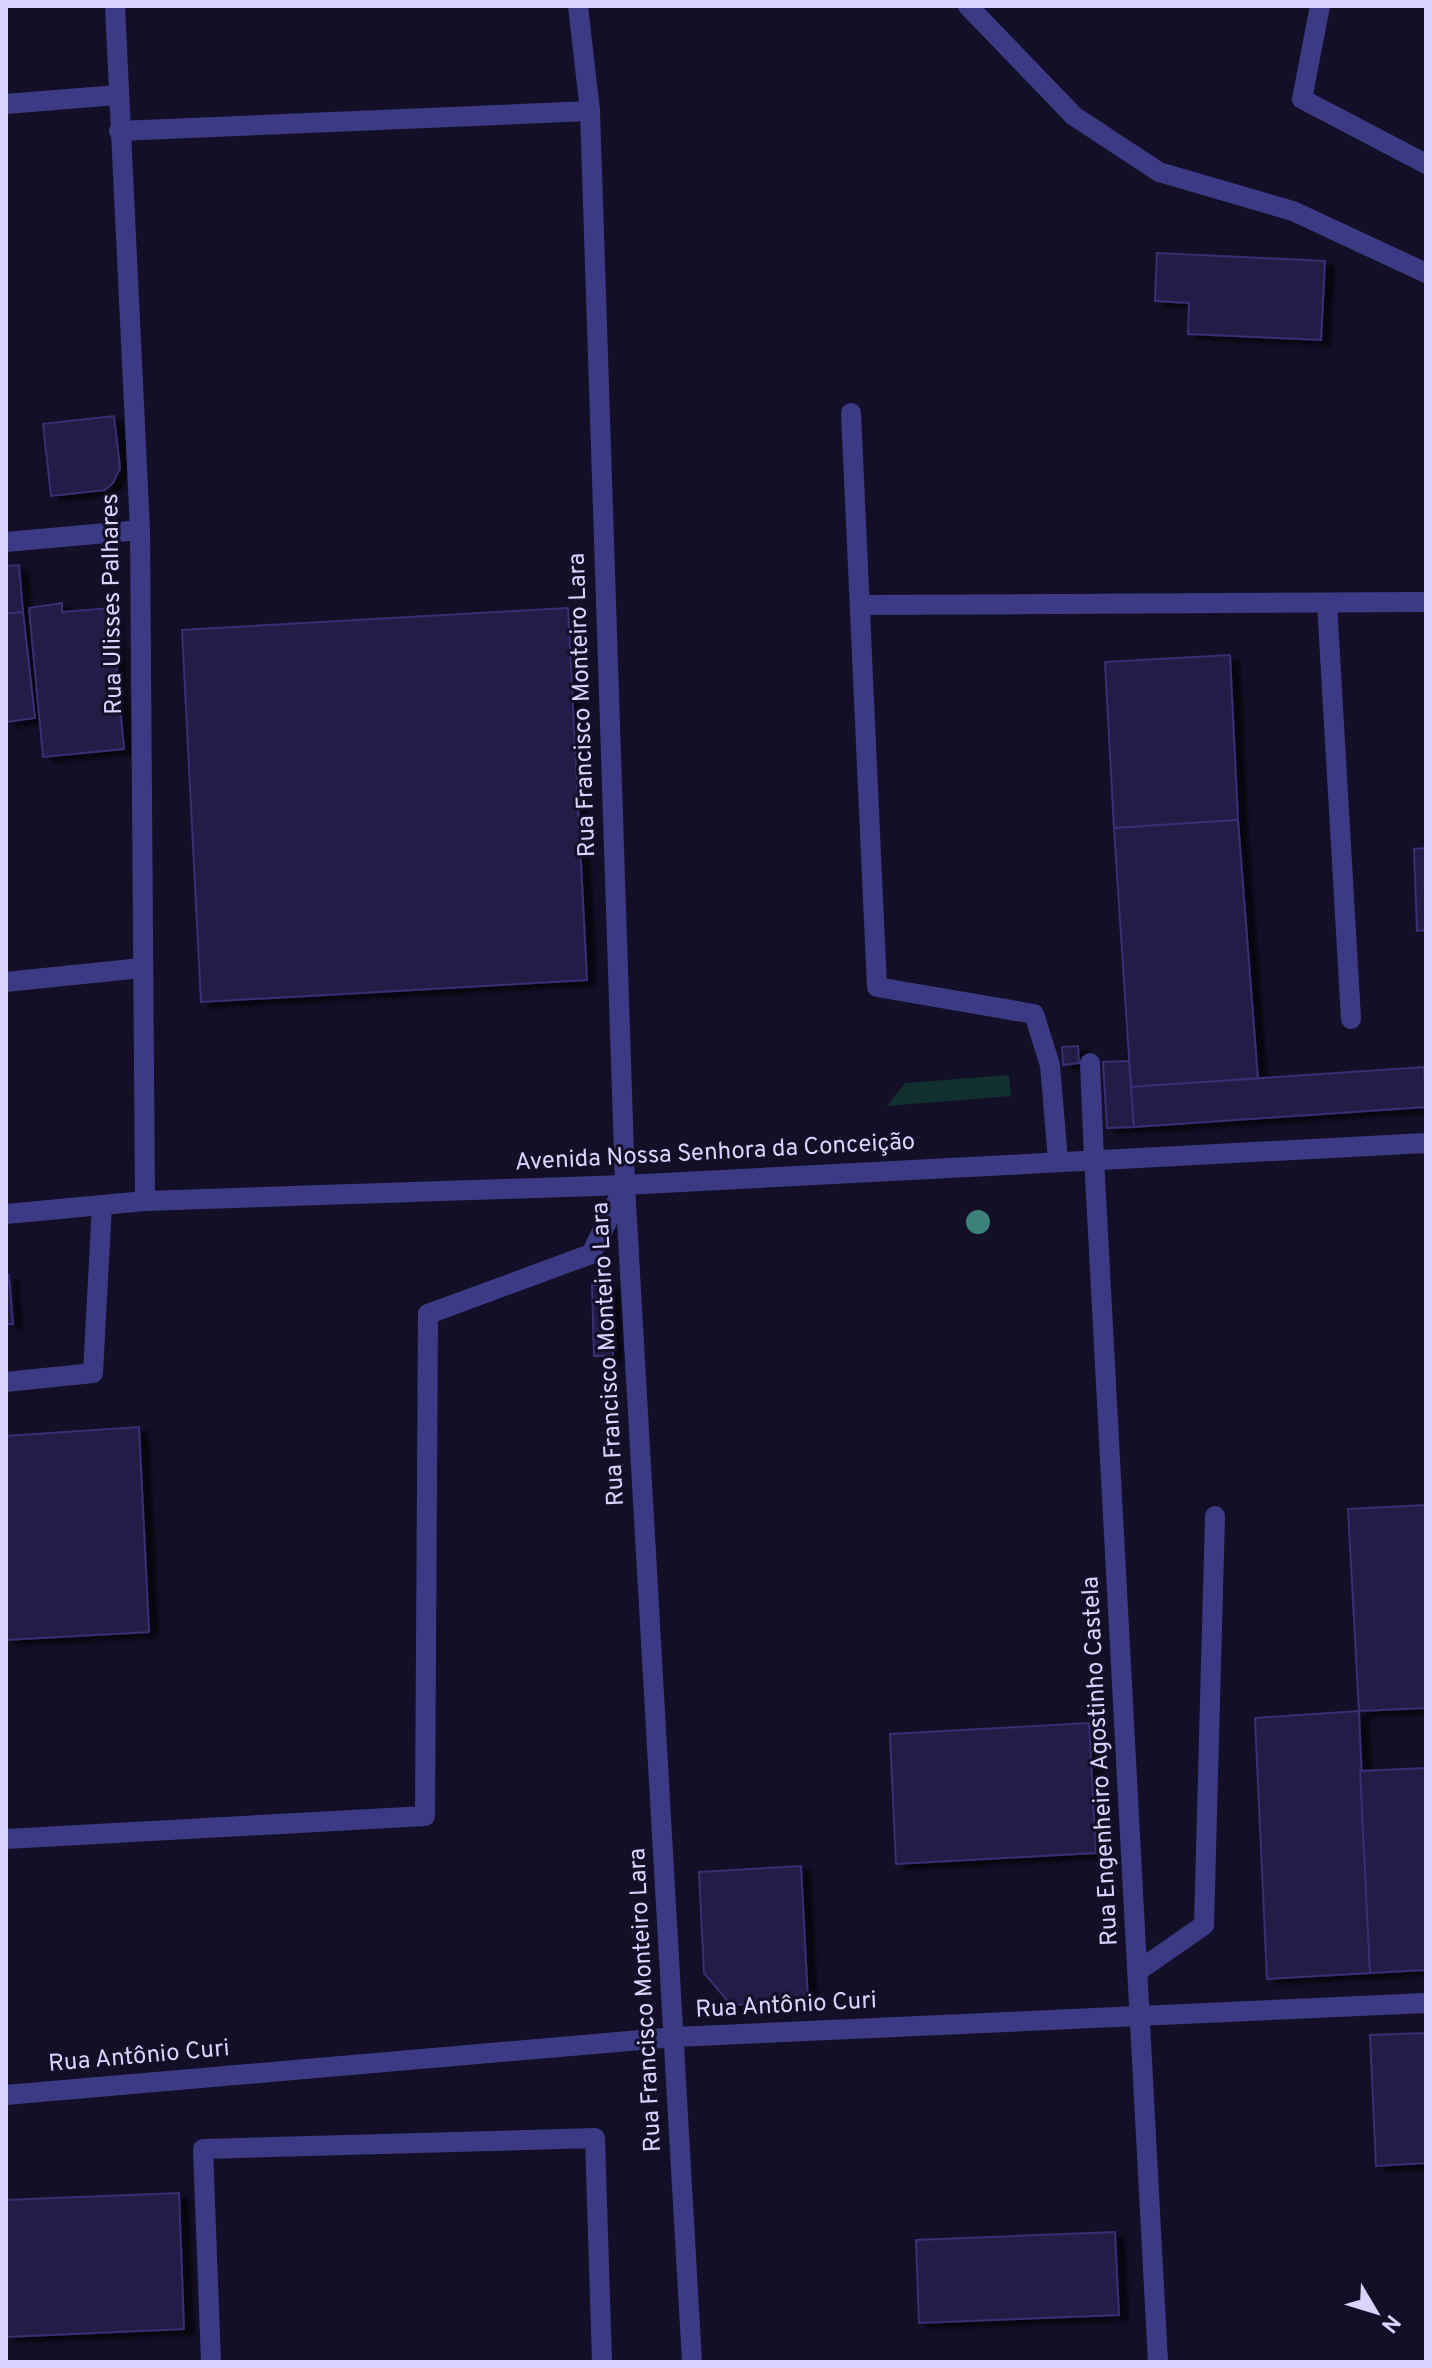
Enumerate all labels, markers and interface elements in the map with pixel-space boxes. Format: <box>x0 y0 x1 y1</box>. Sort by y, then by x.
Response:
street label: Rua Ulisses Palhares <box>96 493 130 715</box>
street label: Rua Francisco Monteiro Lara <box>563 552 603 858</box>
street label: Avenida Nossa Senhora da Conceição <box>514 1128 916 1178</box>
street label: Rua Francisco Monteiro Lara <box>586 1201 632 1507</box>
street label: Rua Engenheiro Agostinho Castela <box>1076 1575 1126 1947</box>
street label: Rua Francisco Monteiro Lara <box>623 1847 669 2153</box>
street label: Rua Antônio Curi <box>695 1986 877 2026</box>
street label: Rua Antônio Curi <box>47 2034 231 2080</box>
north arrow <box>1336 2272 1416 2352</box>
text: N <box>1374 2308 1405 2337</box>

